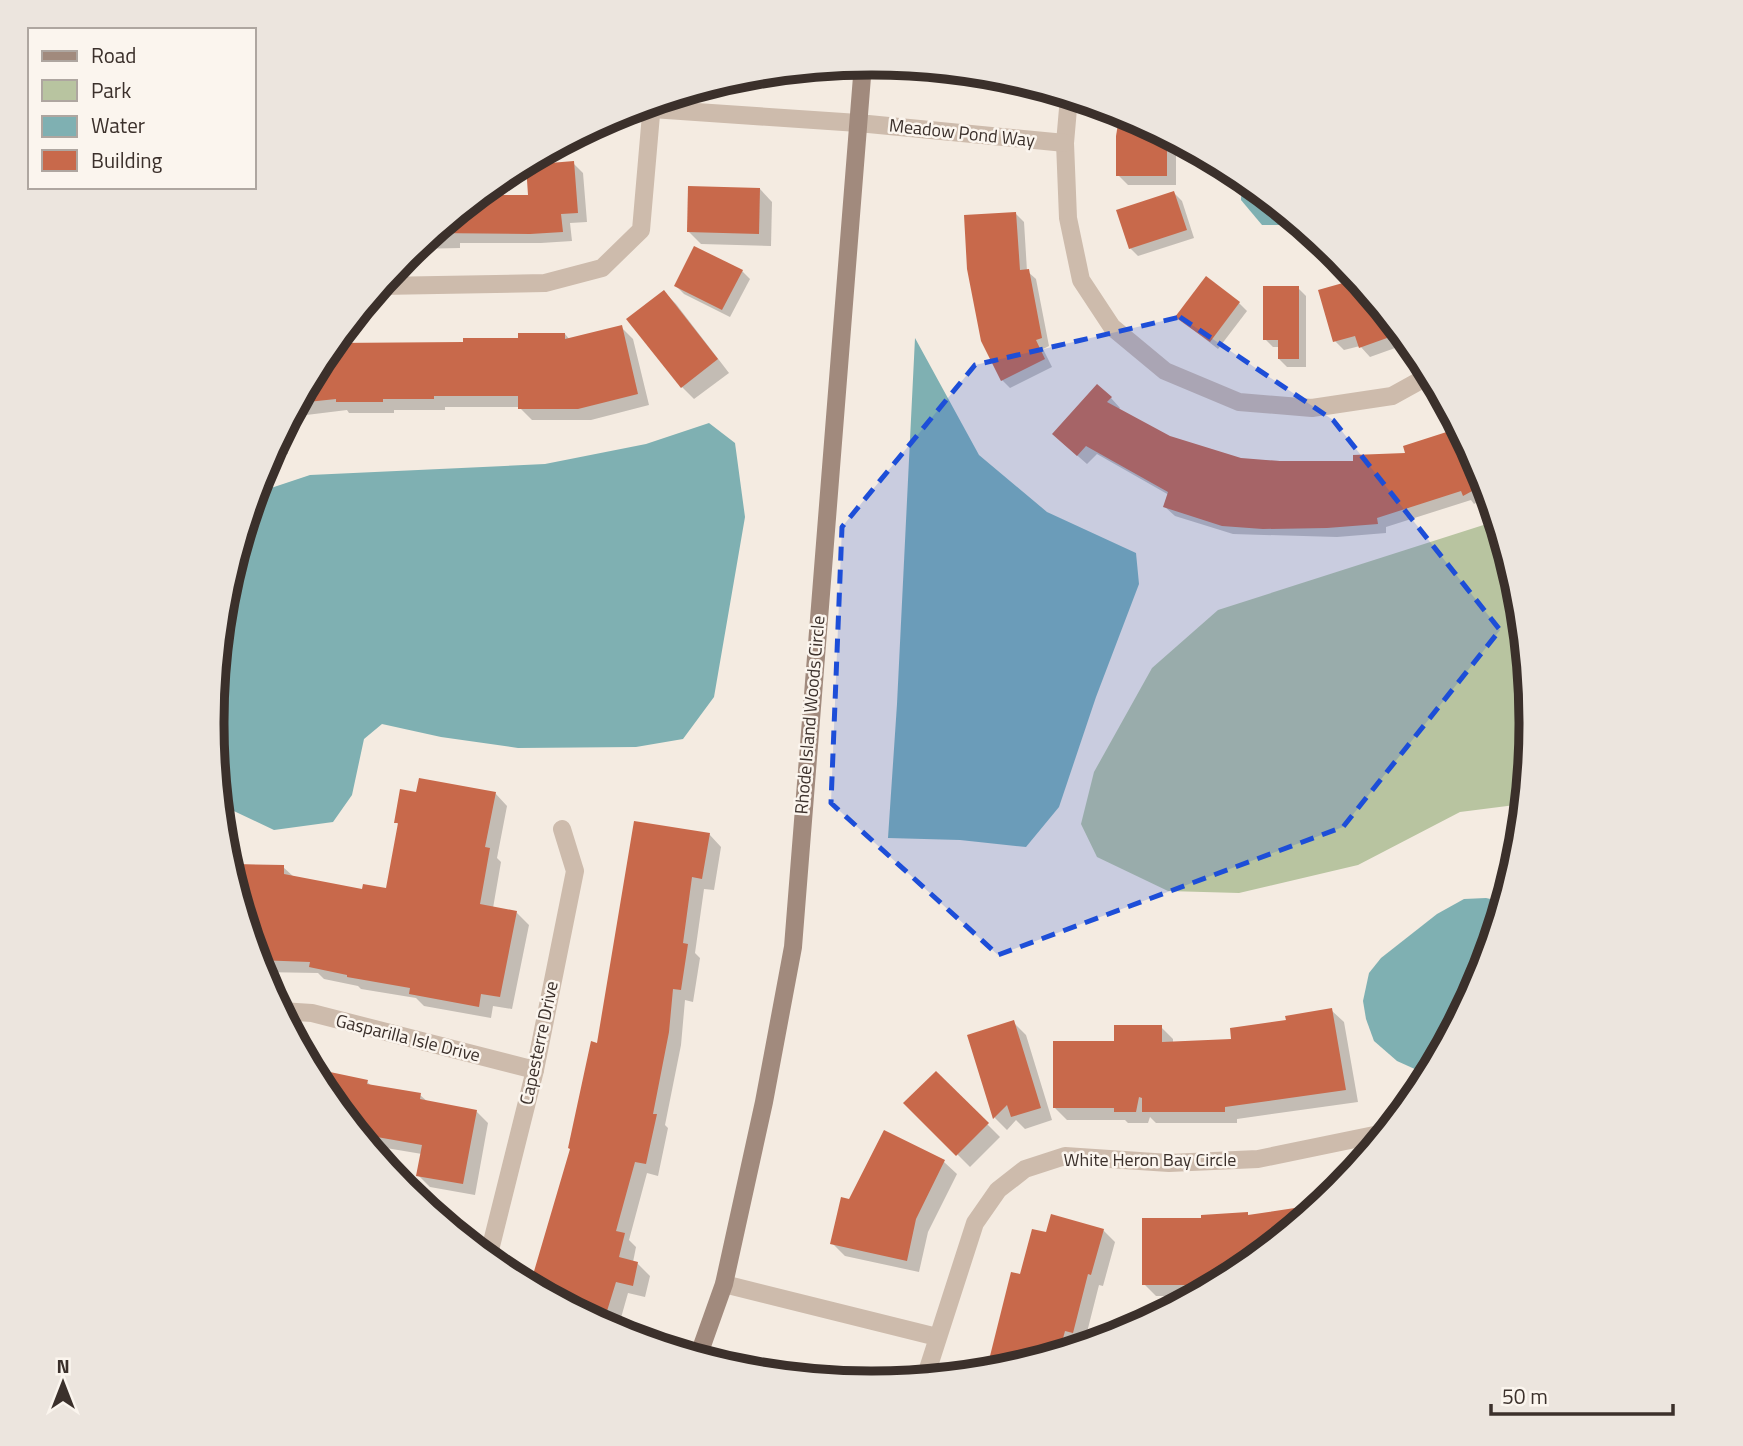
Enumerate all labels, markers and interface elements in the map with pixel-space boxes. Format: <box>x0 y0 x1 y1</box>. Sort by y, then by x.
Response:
legend <box>28 28 256 189</box>
text: Road <box>91 39 136 71</box>
text: Park <box>91 74 131 106</box>
text: Water <box>91 109 145 141</box>
street label: Meadow Pond Way <box>888 111 1037 154</box>
text: Building <box>91 144 163 176</box>
street label: Rhode Island Woods Circle <box>787 615 832 815</box>
street label: Capesterre Drive <box>512 979 565 1107</box>
street label: Gasparilla Isle Drive <box>333 1007 483 1068</box>
street label: White Heron Bay Circle <box>1064 1146 1236 1173</box>
north arrow <box>28 1348 98 1418</box>
text: N <box>56 1351 70 1380</box>
scale bar <box>1491 1372 1673 1416</box>
text: 50 m <box>1502 1380 1548 1412</box>

